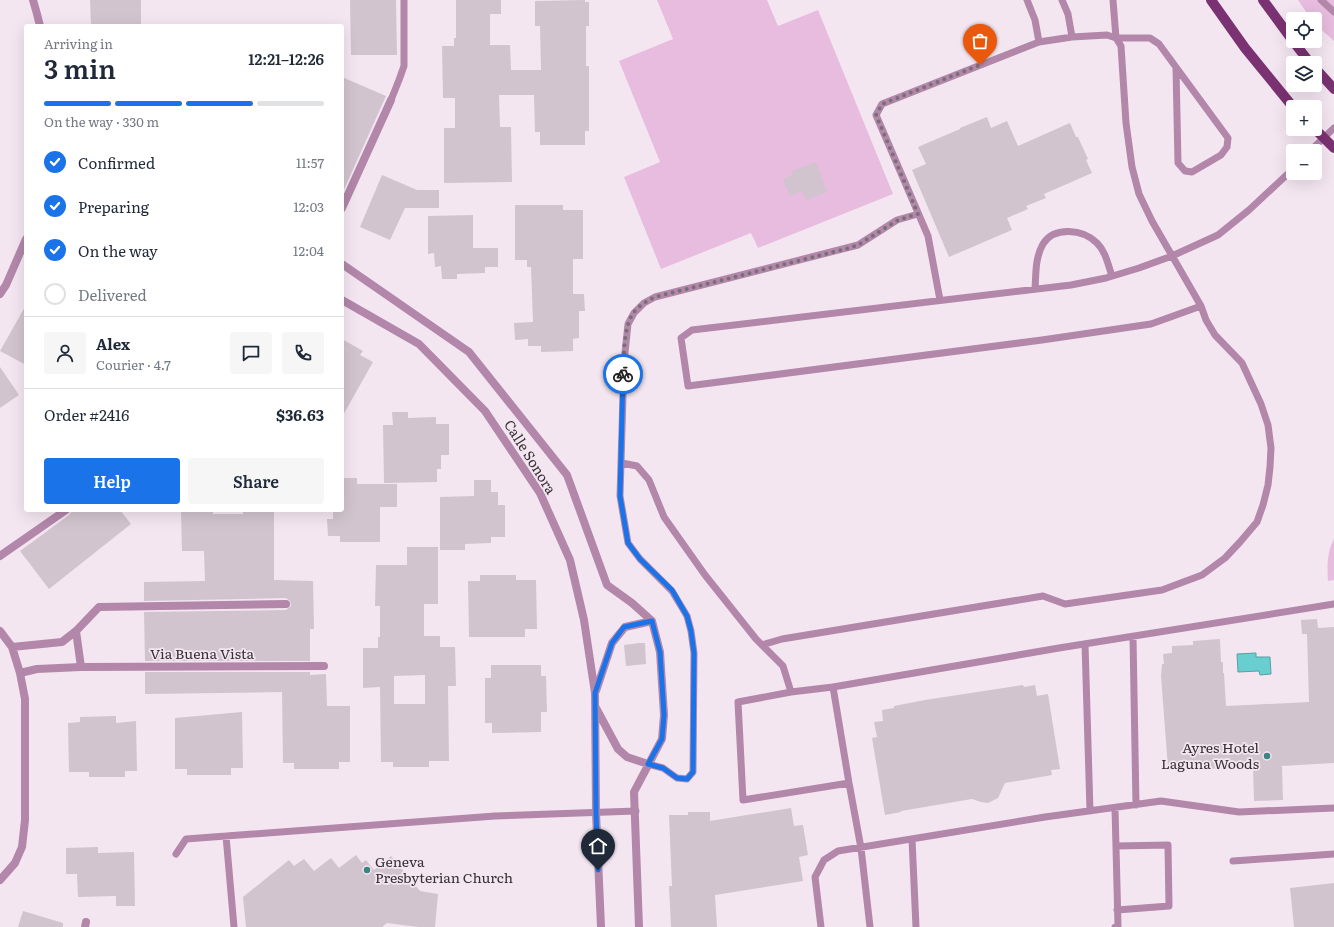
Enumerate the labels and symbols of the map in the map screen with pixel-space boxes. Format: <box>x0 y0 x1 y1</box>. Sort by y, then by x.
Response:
pin <box>963 24 997 65</box>
courier <box>603 354 643 394</box>
street label: Calle Sonora <box>500 415 562 498</box>
street label: Via Buena Vista <box>150 643 254 663</box>
place label: Ayres Hotel Laguna Woods <box>1161 737 1259 773</box>
marker: Ayres Hotel Laguna Woods <box>1262 751 1272 761</box>
pin <box>581 829 615 870</box>
place label: Geneva Presbyterian Church <box>375 851 513 887</box>
marker: Geneva Presbyterian Church <box>362 865 372 875</box>

